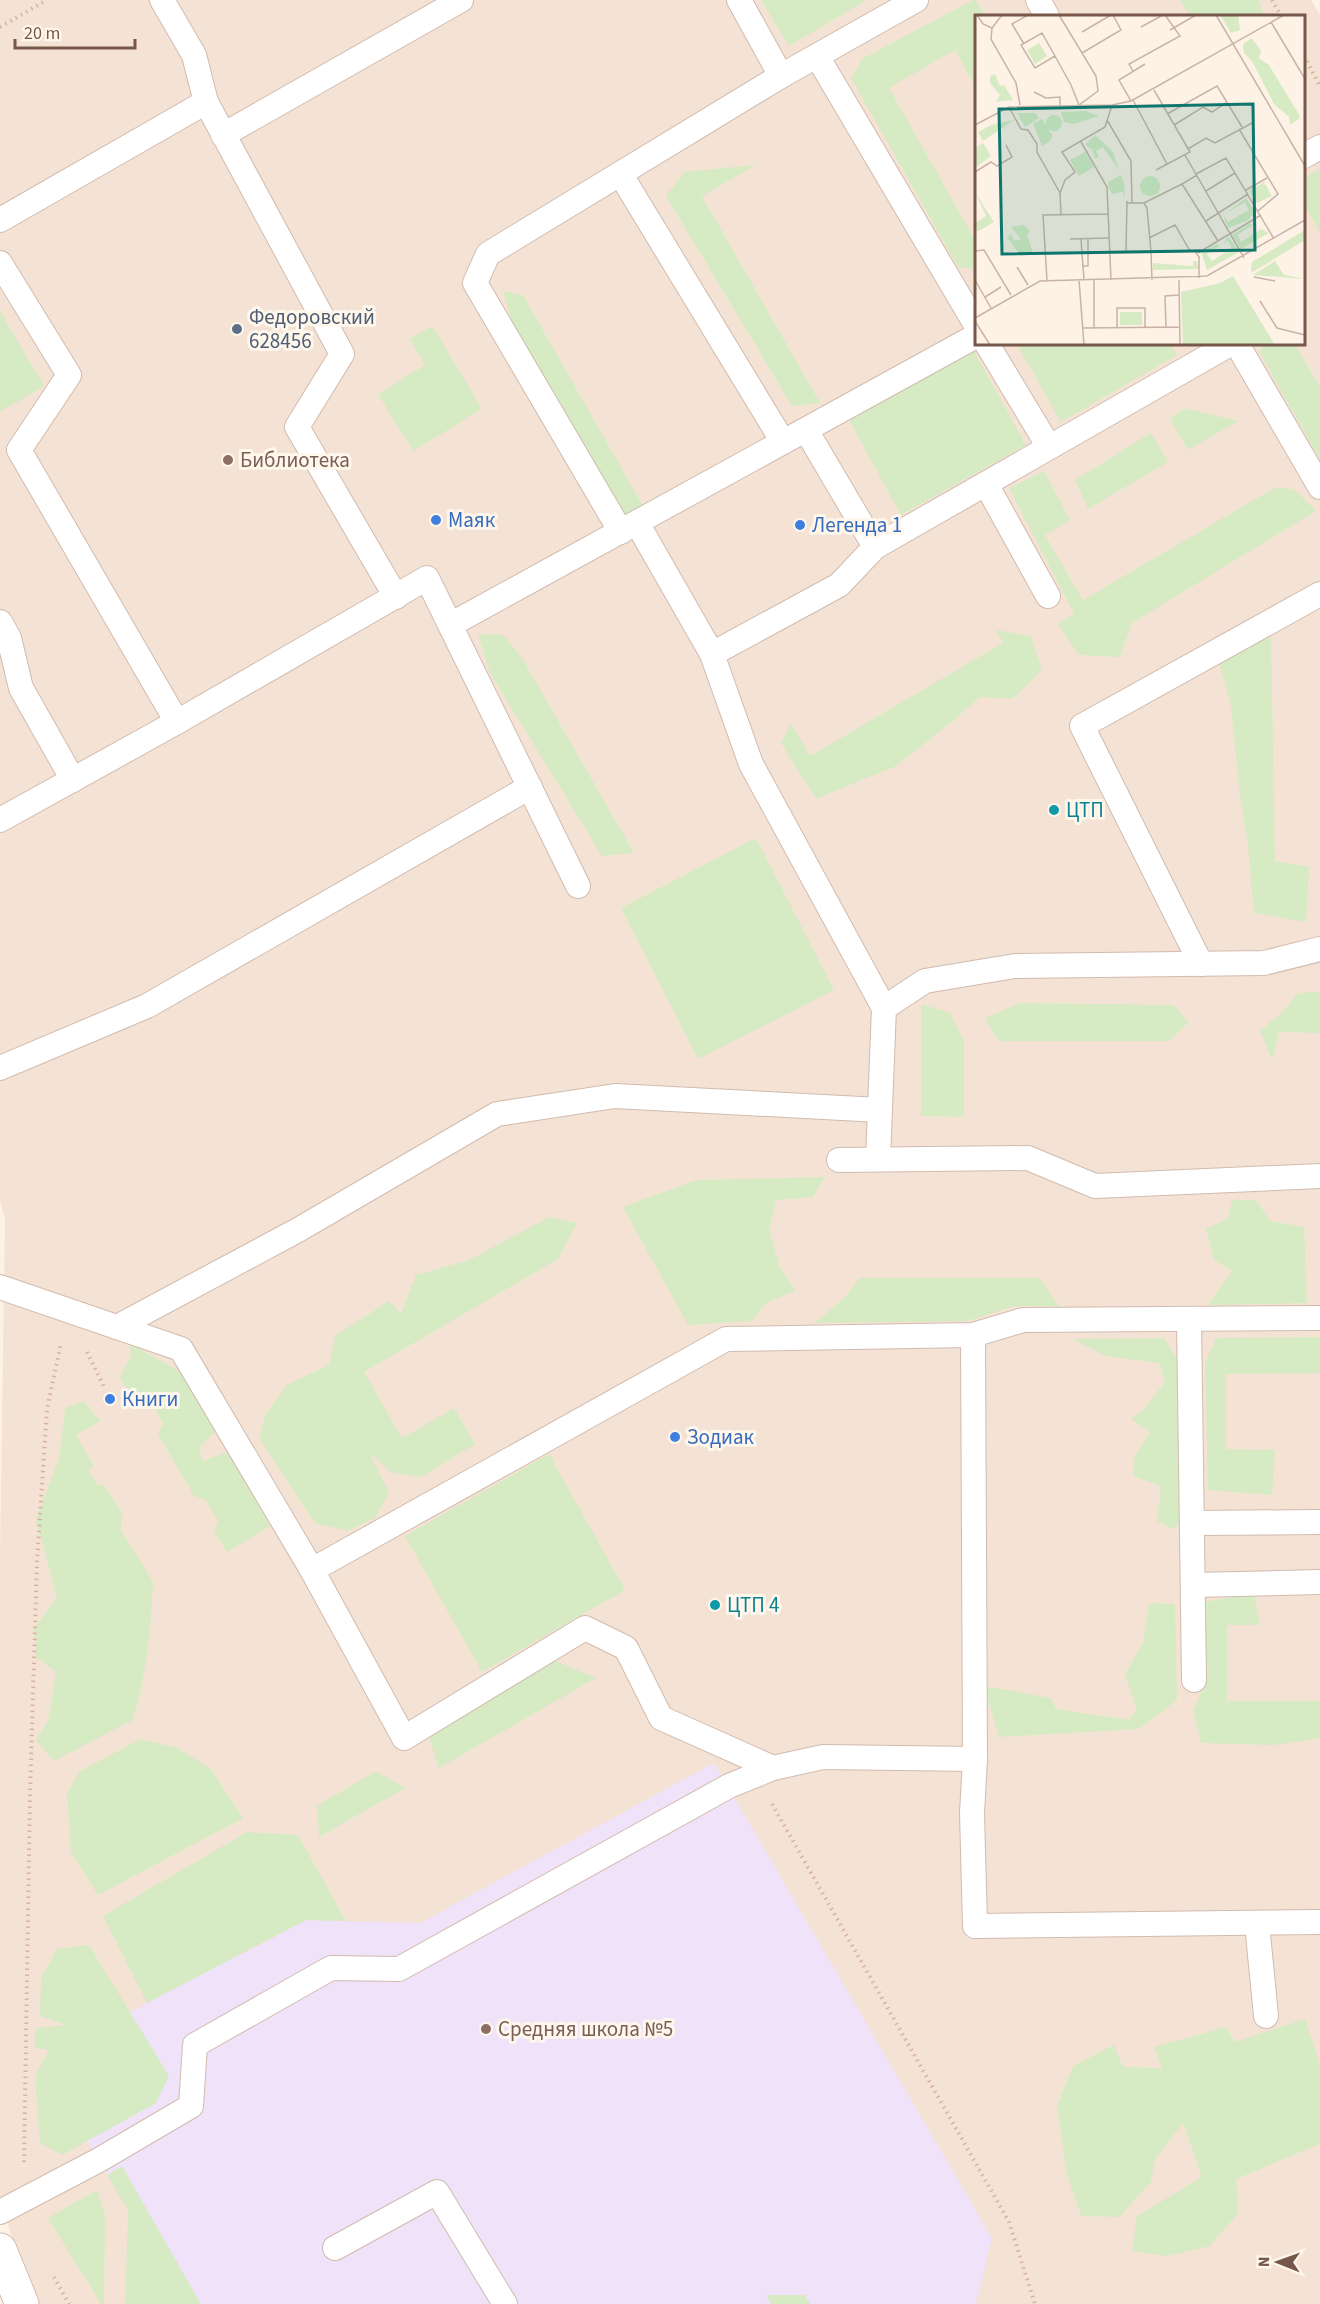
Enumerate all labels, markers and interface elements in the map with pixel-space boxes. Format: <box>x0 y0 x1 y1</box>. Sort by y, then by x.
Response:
scale bar <box>15 12 135 50</box>
inset map <box>975 15 1305 345</box>
text: 20 m <box>24 21 60 46</box>
place label: Федоровский 628456 <box>249 302 375 356</box>
marker: Федоровский 628456 <box>230 322 244 336</box>
place label: Библиотека <box>240 445 350 475</box>
marker: Библиотека <box>221 453 235 467</box>
place label: Маяк <box>448 505 496 535</box>
place label: Легенда 1 <box>812 510 902 540</box>
marker: Маяк <box>429 513 443 527</box>
marker: Легенда 1 <box>793 518 807 532</box>
place label: ЦТП <box>1066 795 1104 825</box>
marker: ЦТП <box>1047 803 1061 817</box>
place label: Книги <box>122 1384 178 1414</box>
marker: Книги <box>103 1392 117 1406</box>
place label: Зодиак <box>687 1422 755 1452</box>
marker: Зодиак <box>668 1430 682 1444</box>
place label: ЦТП 4 <box>727 1590 780 1620</box>
marker: ЦТП 4 <box>708 1598 722 1612</box>
place label: Средняя школа №5 <box>498 2014 673 2044</box>
marker: Средняя школа №5 <box>479 2022 493 2036</box>
north arrow <box>1248 2232 1308 2292</box>
text: N <box>1253 2256 1275 2267</box>

